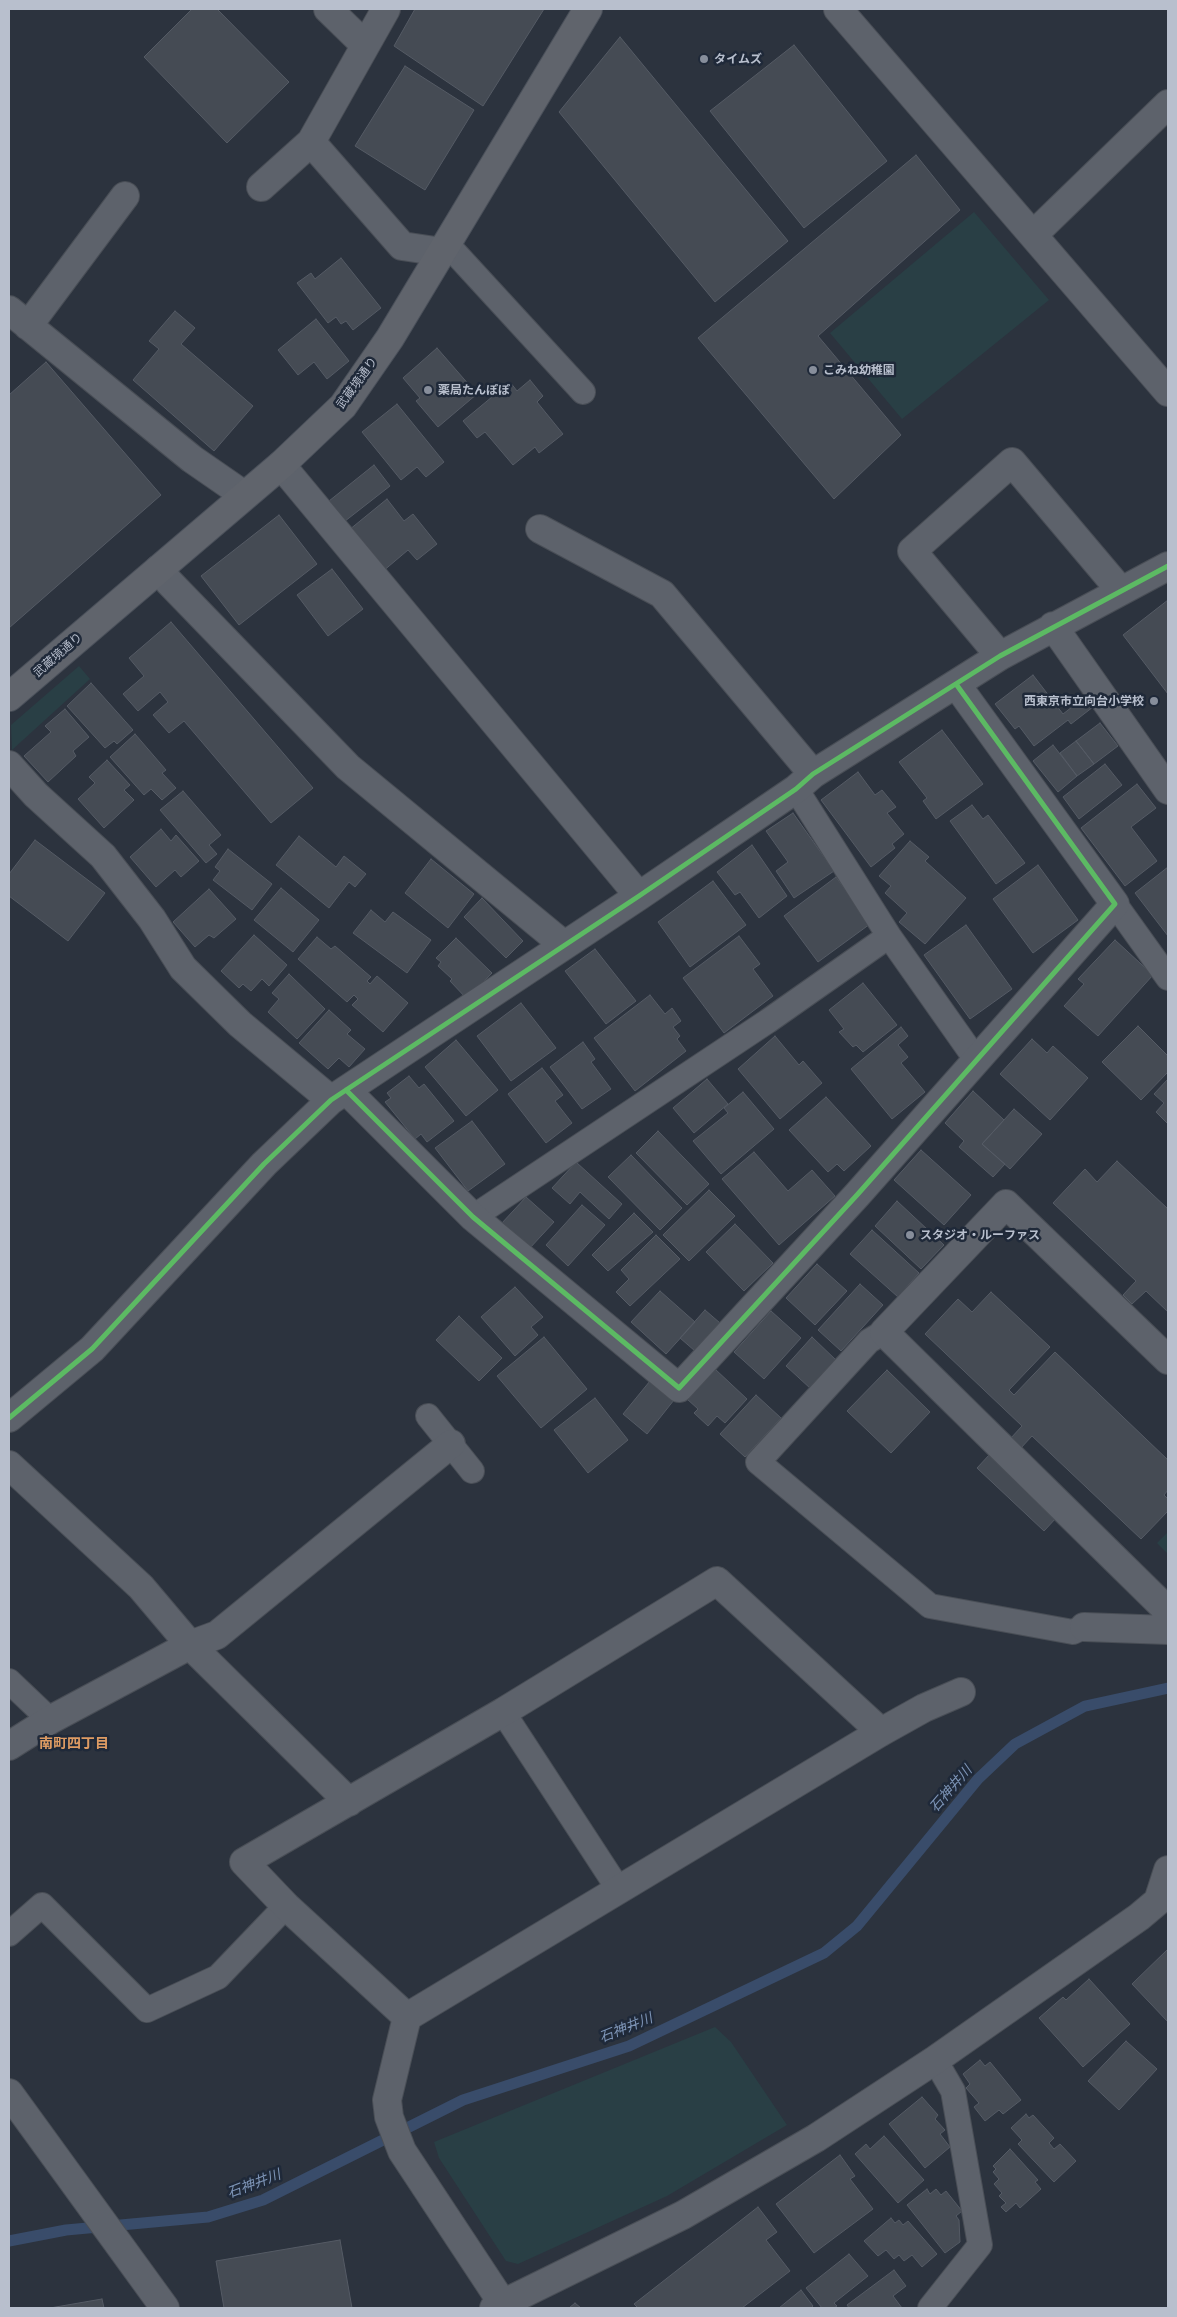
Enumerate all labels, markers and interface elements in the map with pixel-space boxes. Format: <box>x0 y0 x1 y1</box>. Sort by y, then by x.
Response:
place label: タイムズ <box>714 52 762 66</box>
marker: タイムズ <box>698 53 710 65</box>
street label: 武蔵境通り <box>334 354 380 412</box>
place label: こみね幼稚園 <box>823 363 895 377</box>
marker: こみね幼稚園 <box>807 364 819 376</box>
place label: 薬局たんぽぽ <box>438 383 510 397</box>
marker: 薬局たんぽぽ <box>422 384 434 396</box>
street label: 武蔵境通り <box>31 630 85 680</box>
place label: 西東京市立向台小学校 <box>1024 694 1144 708</box>
marker: 西東京市立向台小学校 <box>1148 695 1160 707</box>
place label: スタジオ・ルーファス <box>920 1228 1040 1242</box>
marker: スタジオ・ルーファス <box>904 1229 916 1241</box>
district label: 南町四丁目 <box>39 1736 109 1752</box>
water label: 石神井川 <box>926 1762 976 1816</box>
water label: 石神井川 <box>597 2010 655 2046</box>
water label: 石神井川 <box>225 2166 283 2202</box>

